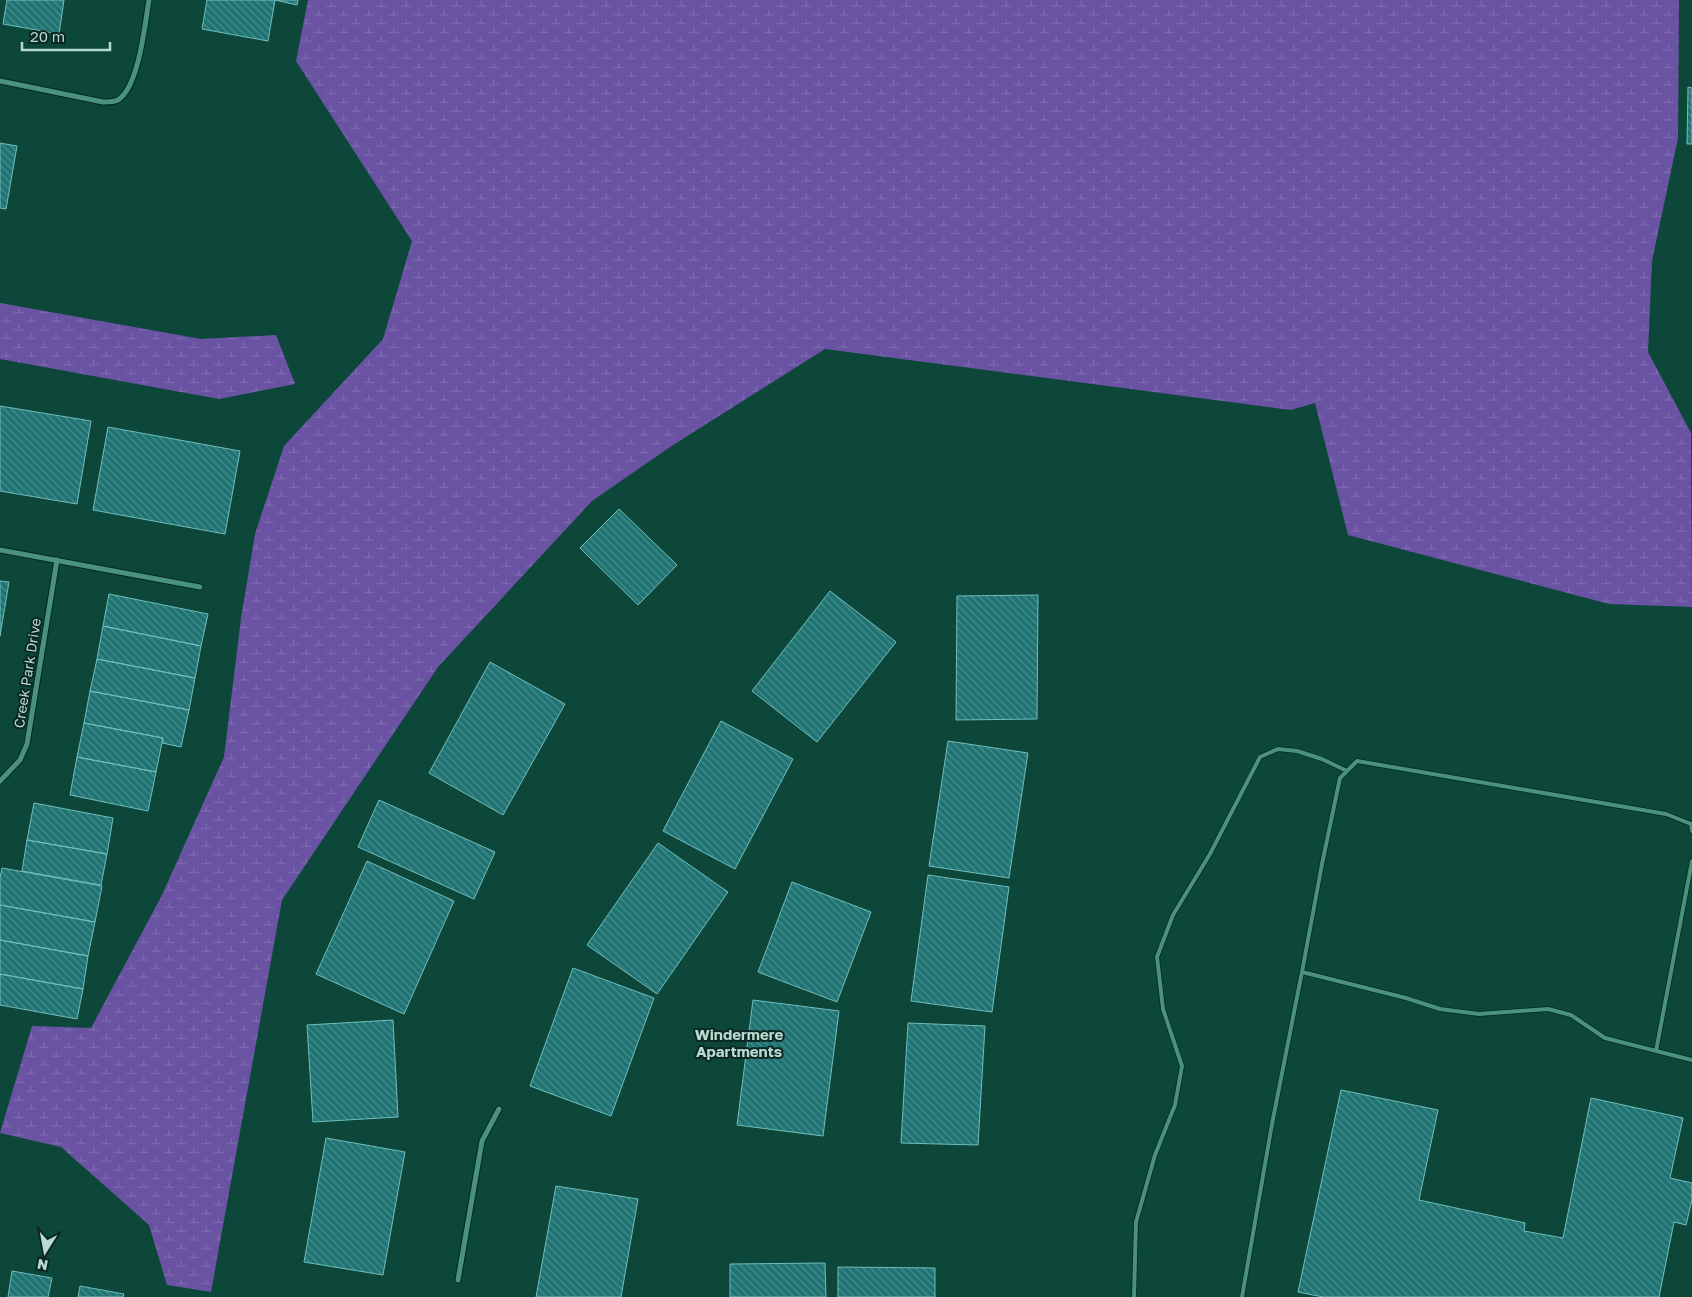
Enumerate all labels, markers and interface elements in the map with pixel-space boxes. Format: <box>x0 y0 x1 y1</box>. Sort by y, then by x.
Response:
scale bar <box>22 20 110 52</box>
text: 20 m <box>30 27 65 45</box>
street label: Creek Park Drive <box>10 617 44 729</box>
district label: Windermere Apartments <box>695 1025 783 1060</box>
north arrow <box>20 1227 70 1277</box>
text: N <box>36 1256 49 1275</box>

